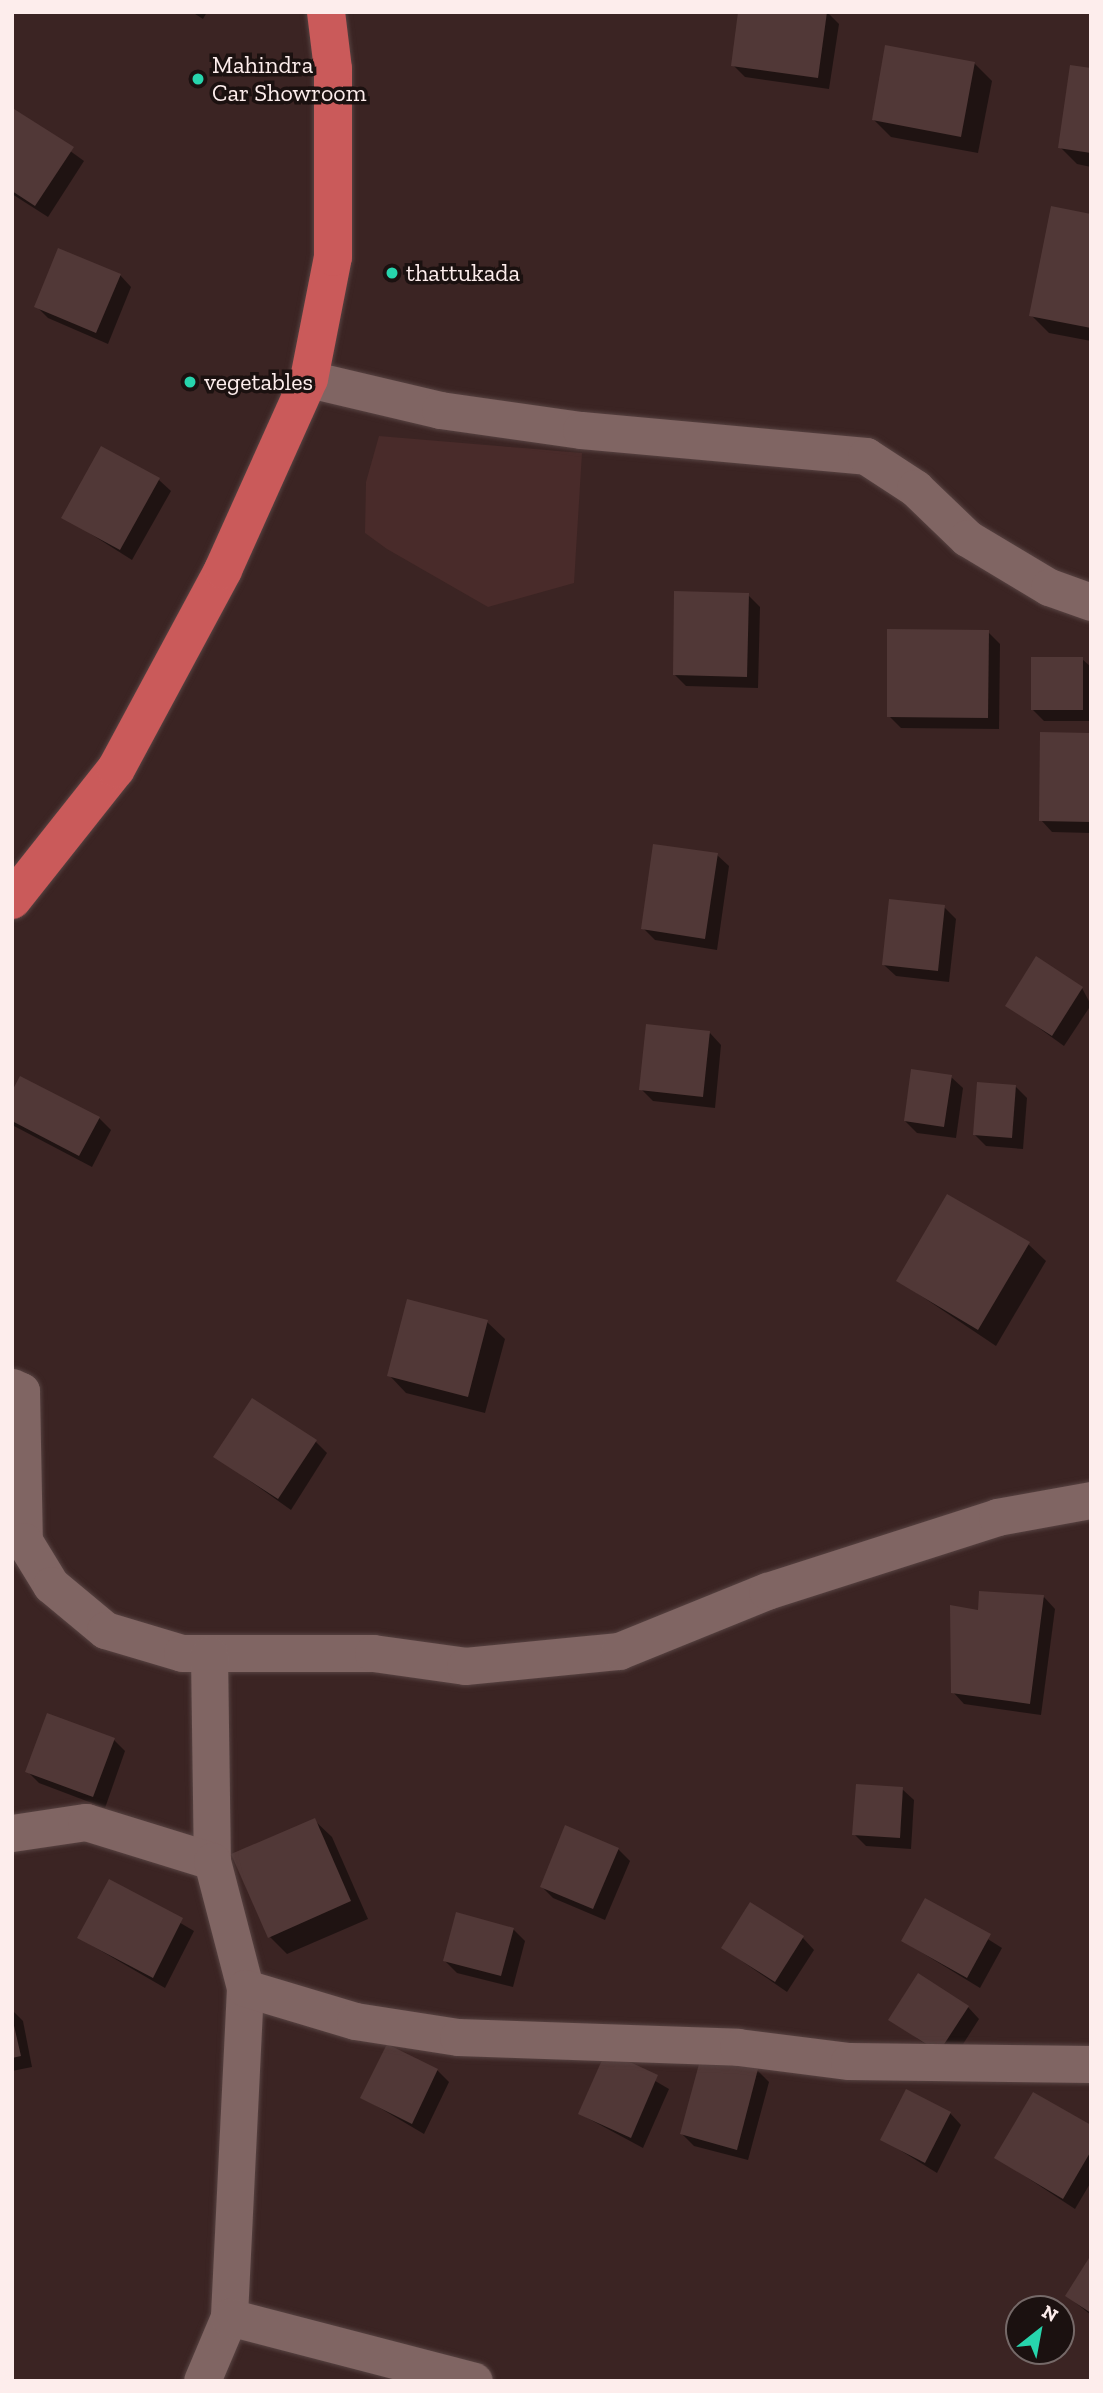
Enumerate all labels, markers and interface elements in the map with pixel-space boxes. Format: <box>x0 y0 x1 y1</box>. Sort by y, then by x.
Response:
place label: Mahindra Car Showroom <box>212 51 367 107</box>
marker: Mahindra Car Showroom <box>190 71 206 87</box>
place label: thattukada <box>406 259 520 287</box>
marker: thattukada <box>384 265 400 281</box>
place label: vegetables <box>204 368 313 396</box>
marker: vegetables <box>182 374 198 390</box>
north arrow <box>1005 2295 1075 2365</box>
text: N <box>1038 2300 1062 2327</box>

